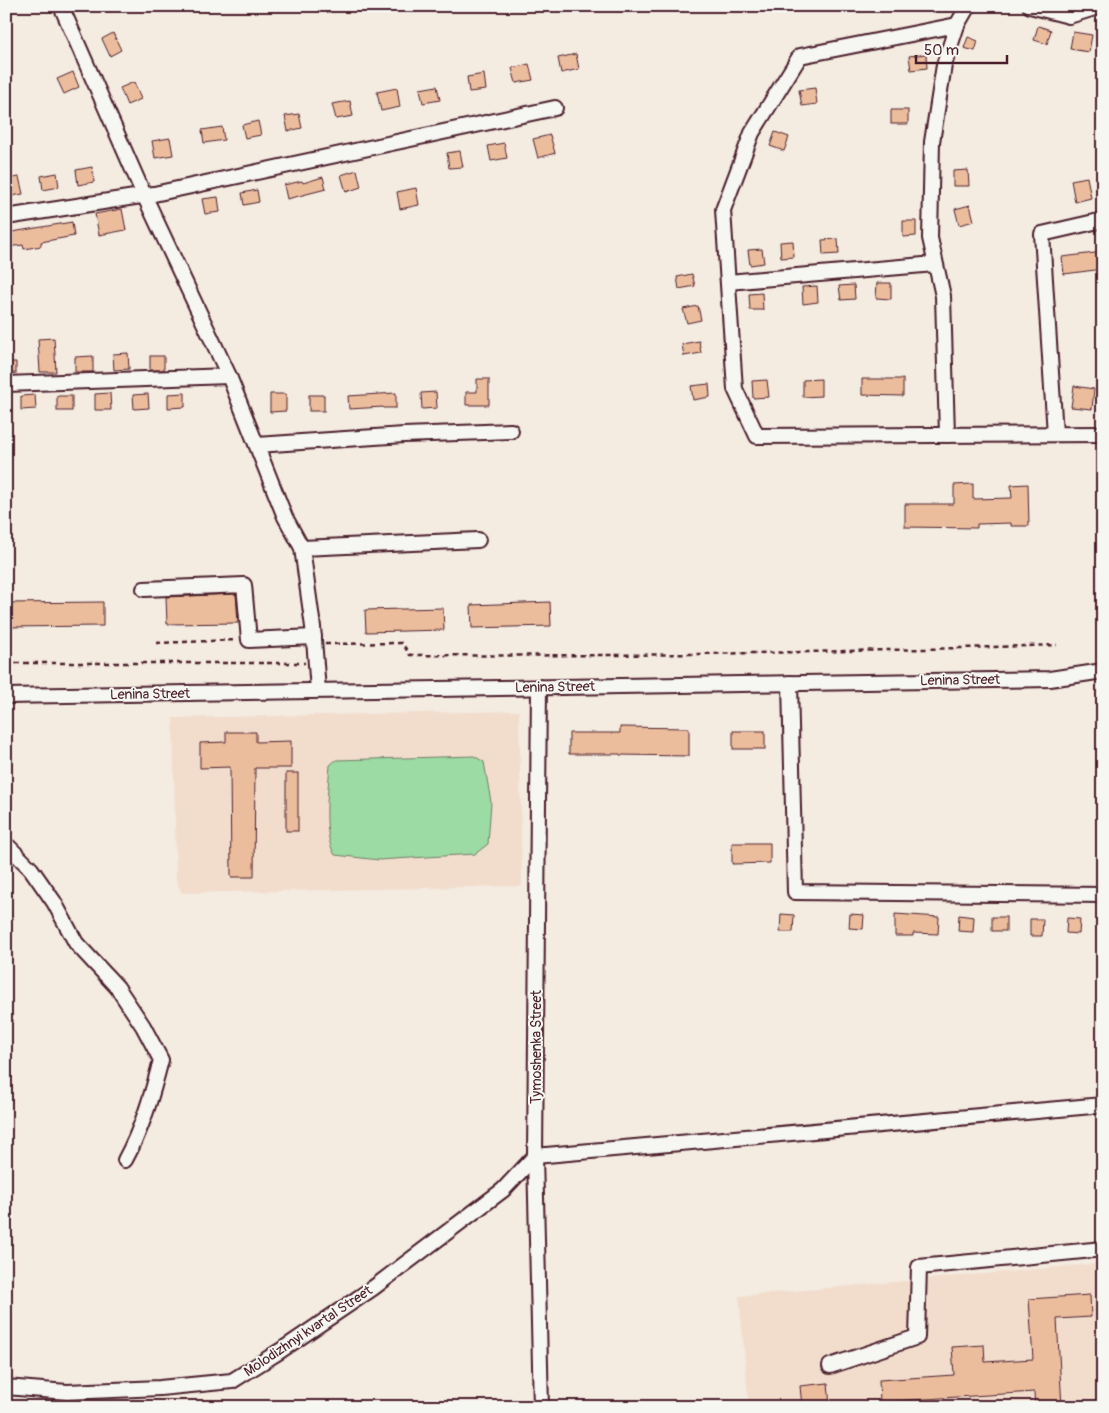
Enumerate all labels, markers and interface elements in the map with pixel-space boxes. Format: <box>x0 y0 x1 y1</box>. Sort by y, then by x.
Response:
scale bar <box>916 32 1008 64</box>
text: 50 m <box>924 41 959 60</box>
street label: Lenina Street <box>920 671 1001 689</box>
street label: Lenina Street <box>515 678 596 696</box>
street label: Lenina Street <box>110 685 191 703</box>
street label: Tymoshenka Street <box>528 990 545 1104</box>
street label: Molodizhnyi kvartal Street <box>241 1282 376 1380</box>

